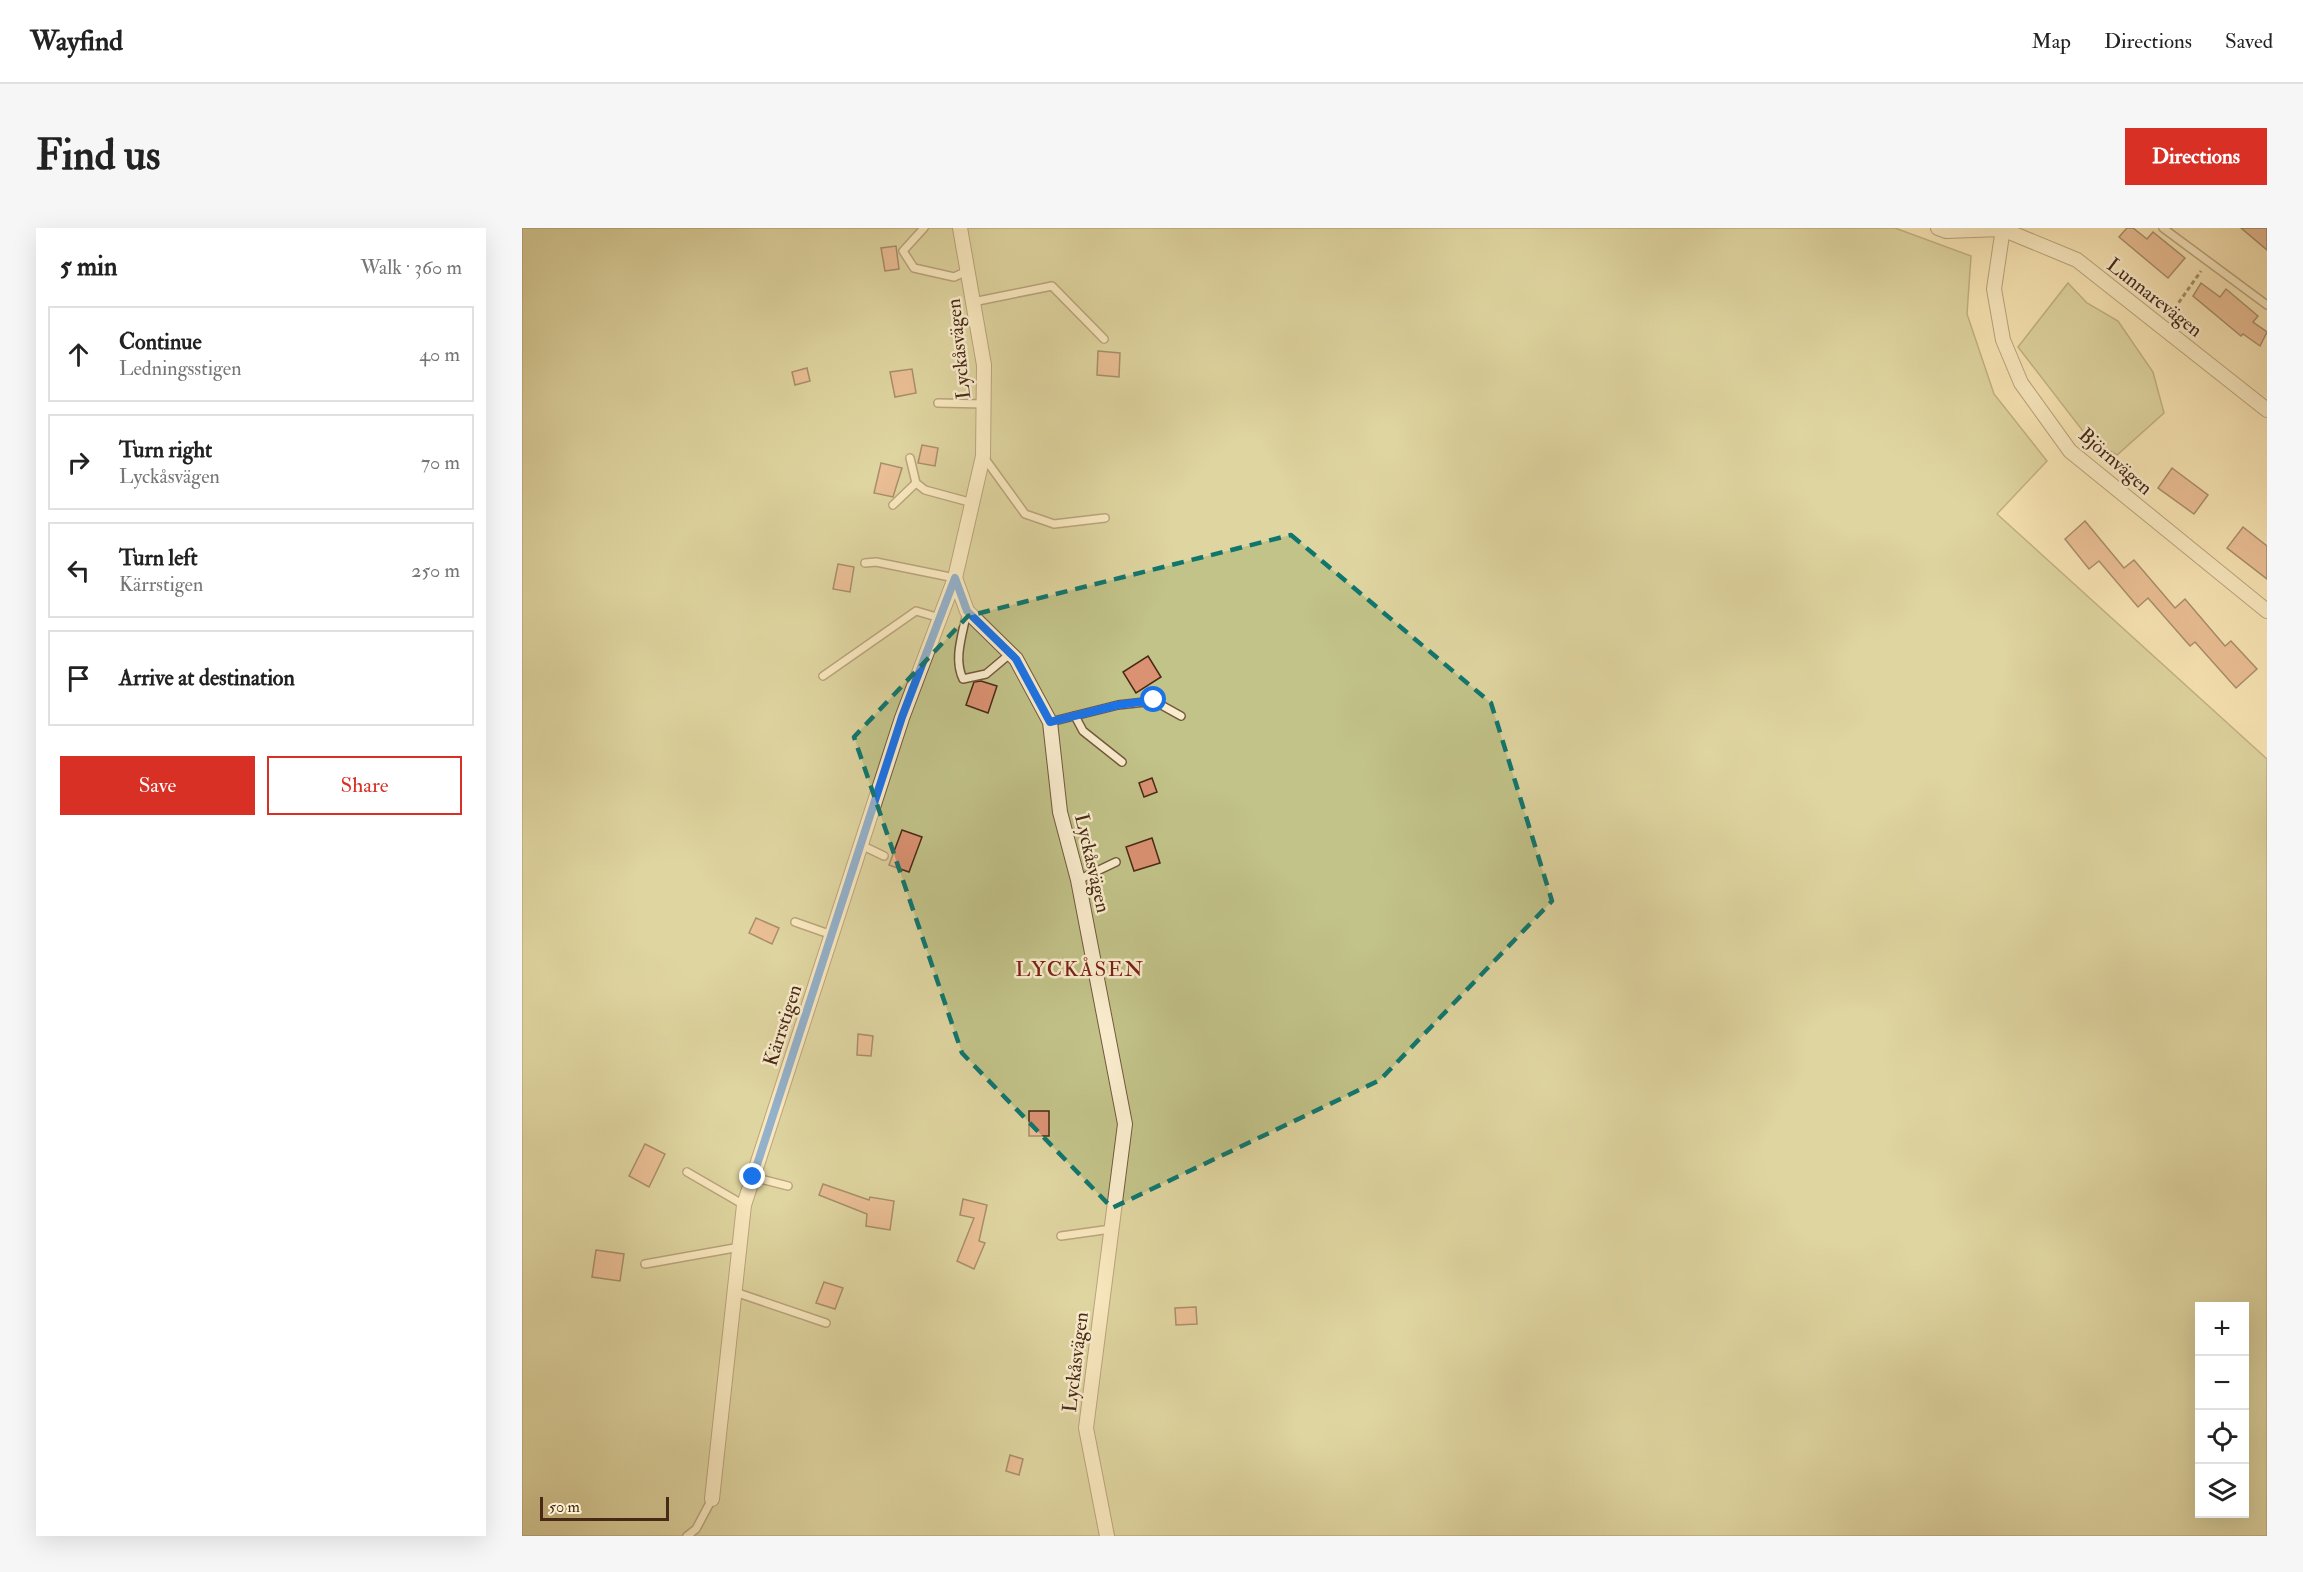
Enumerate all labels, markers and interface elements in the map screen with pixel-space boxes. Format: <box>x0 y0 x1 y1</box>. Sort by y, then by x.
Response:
text: Wayfind <box>30 24 123 59</box>
text: Map <box>2031 28 2071 55</box>
text: Directions <box>2104 28 2192 55</box>
text: Saved <box>2225 28 2273 55</box>
button: Directions <box>2125 128 2267 185</box>
text: Find us <box>36 130 160 182</box>
text: 5 min <box>60 251 117 283</box>
street label: Lunnarevägen <box>2102 252 2208 343</box>
text: Walk · 360 m <box>360 255 462 280</box>
street label: Lyckåsvägen <box>941 297 976 400</box>
text: Continue <box>119 328 202 356</box>
icon: ahead <box>62 338 95 371</box>
text: 40 m <box>419 342 460 367</box>
text: Ledningsstigen <box>119 356 242 381</box>
street label: Björnvägen <box>2073 422 2158 500</box>
text: Turn right <box>119 436 212 464</box>
icon: right <box>62 446 95 479</box>
text: 70 m <box>421 450 460 475</box>
text: Lyckåsvägen <box>119 464 220 489</box>
text: Turn left <box>119 544 198 572</box>
icon: left <box>62 554 95 587</box>
text: 250 m <box>411 558 460 583</box>
text: Kärrstigen <box>119 572 203 597</box>
icon: arrive <box>62 662 95 695</box>
text: Arrive at destination <box>119 664 295 692</box>
route start <box>1140 686 1166 712</box>
button: Save <box>60 756 255 815</box>
button: Share <box>267 756 462 815</box>
street label: Lyckåsvägen <box>1069 811 1116 915</box>
district label: LYCKÅSEN <box>1015 956 1145 983</box>
street label: Kärrstigen <box>758 981 807 1069</box>
route end <box>739 1163 765 1189</box>
map controls <box>2195 1302 2249 1518</box>
button: + <box>2195 1302 2249 1356</box>
street label: Lyckåsvägen <box>1057 1310 1094 1414</box>
button: − <box>2195 1356 2249 1410</box>
button: locate <box>2195 1410 2249 1464</box>
button: layers <box>2195 1464 2249 1518</box>
scale bar <box>540 1494 669 1522</box>
text: 50 m <box>549 1497 580 1517</box>

